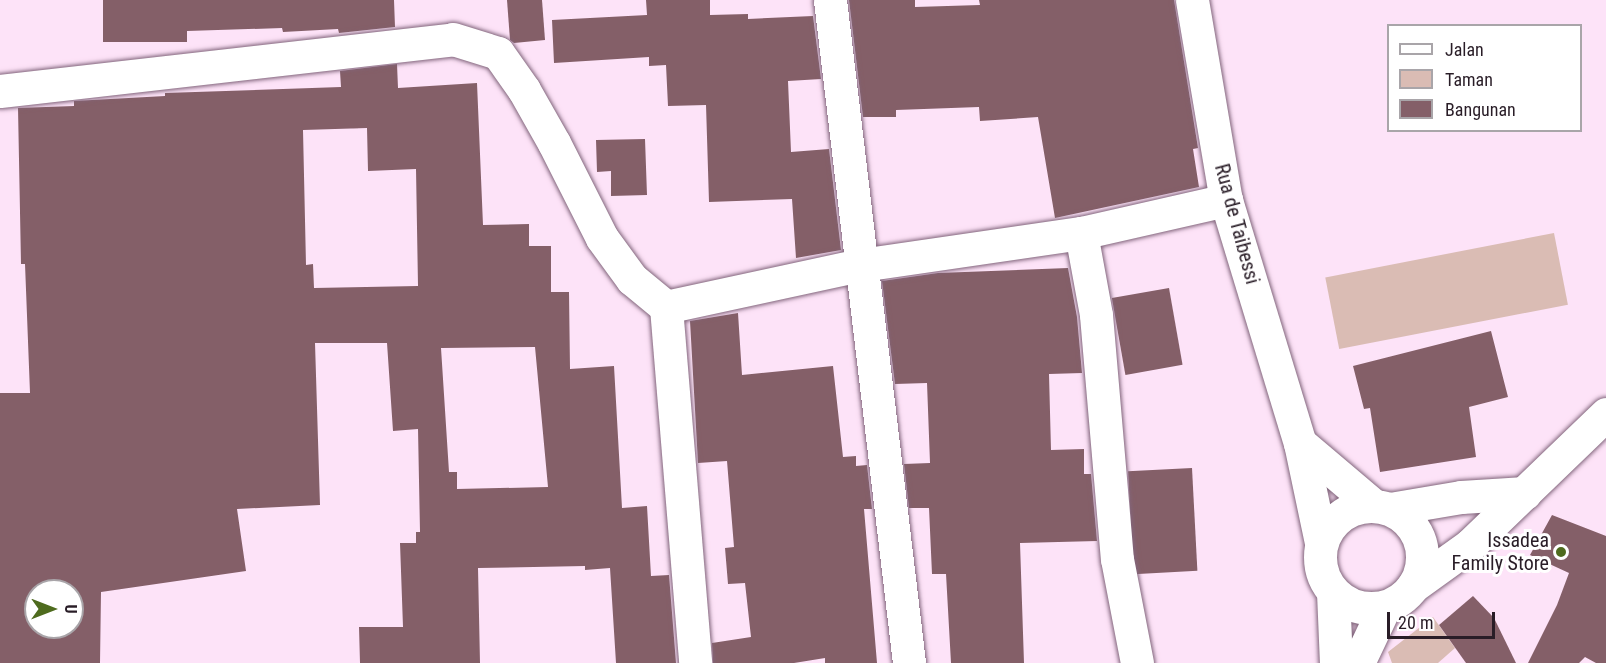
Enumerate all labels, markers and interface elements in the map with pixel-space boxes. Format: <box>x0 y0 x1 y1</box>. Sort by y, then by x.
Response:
legend <box>1387 24 1582 132</box>
text: Jalan <box>1445 39 1484 60</box>
text: Taman <box>1445 69 1493 90</box>
text: Bangunan <box>1445 99 1516 120</box>
street label: Rua de Taibessi <box>1209 161 1265 287</box>
place label: Issadea Family Store <box>1452 528 1549 575</box>
marker: Issadea Family Store <box>1554 545 1568 559</box>
north arrow <box>24 579 84 639</box>
scale bar <box>1390 600 1498 638</box>
text: U <box>61 604 80 614</box>
text: 20 m <box>1398 612 1433 633</box>

